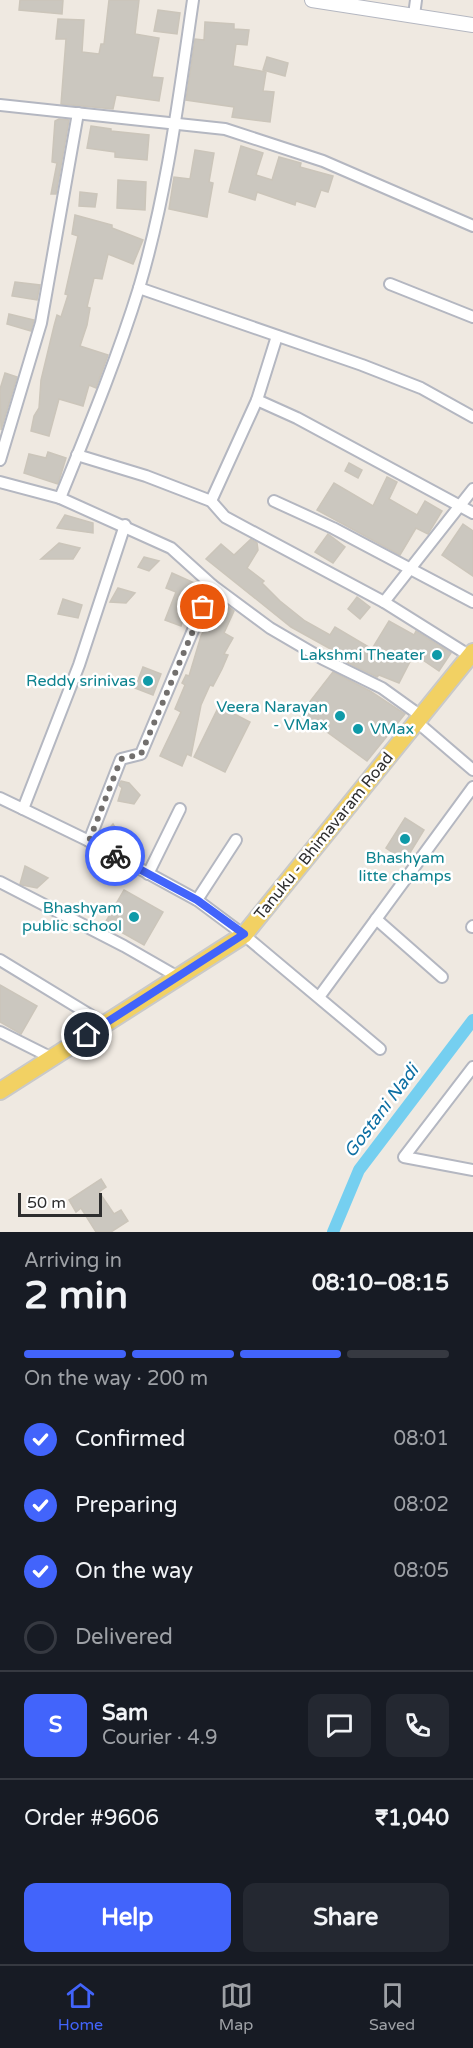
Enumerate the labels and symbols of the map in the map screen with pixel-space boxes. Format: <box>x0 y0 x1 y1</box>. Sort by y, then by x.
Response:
pin <box>177 581 228 632</box>
place label: Lakshmi Theater <box>299 645 426 665</box>
marker: Lakshmi Theater <box>430 648 444 662</box>
place label: Reddy srinivas <box>26 671 136 691</box>
marker: Reddy srinivas <box>141 674 155 688</box>
place label: Veera Narayan - VMax <box>216 697 328 735</box>
marker: Veera Narayan - VMax <box>333 709 347 723</box>
place label: VMax <box>370 719 414 739</box>
marker: VMax <box>351 722 365 736</box>
street label: Tanuku - Bhimavaram Road <box>250 748 398 924</box>
courier <box>85 826 145 886</box>
marker: Bhashyam litte champs <box>398 832 412 846</box>
place label: Bhashyam litte champs <box>358 848 452 886</box>
place label: Bhashyam public school <box>22 898 122 936</box>
marker: Bhashyam public school <box>127 910 141 924</box>
pin <box>61 1009 112 1060</box>
water label: Gostani Nadi <box>339 1058 425 1162</box>
scale bar <box>18 1190 102 1218</box>

